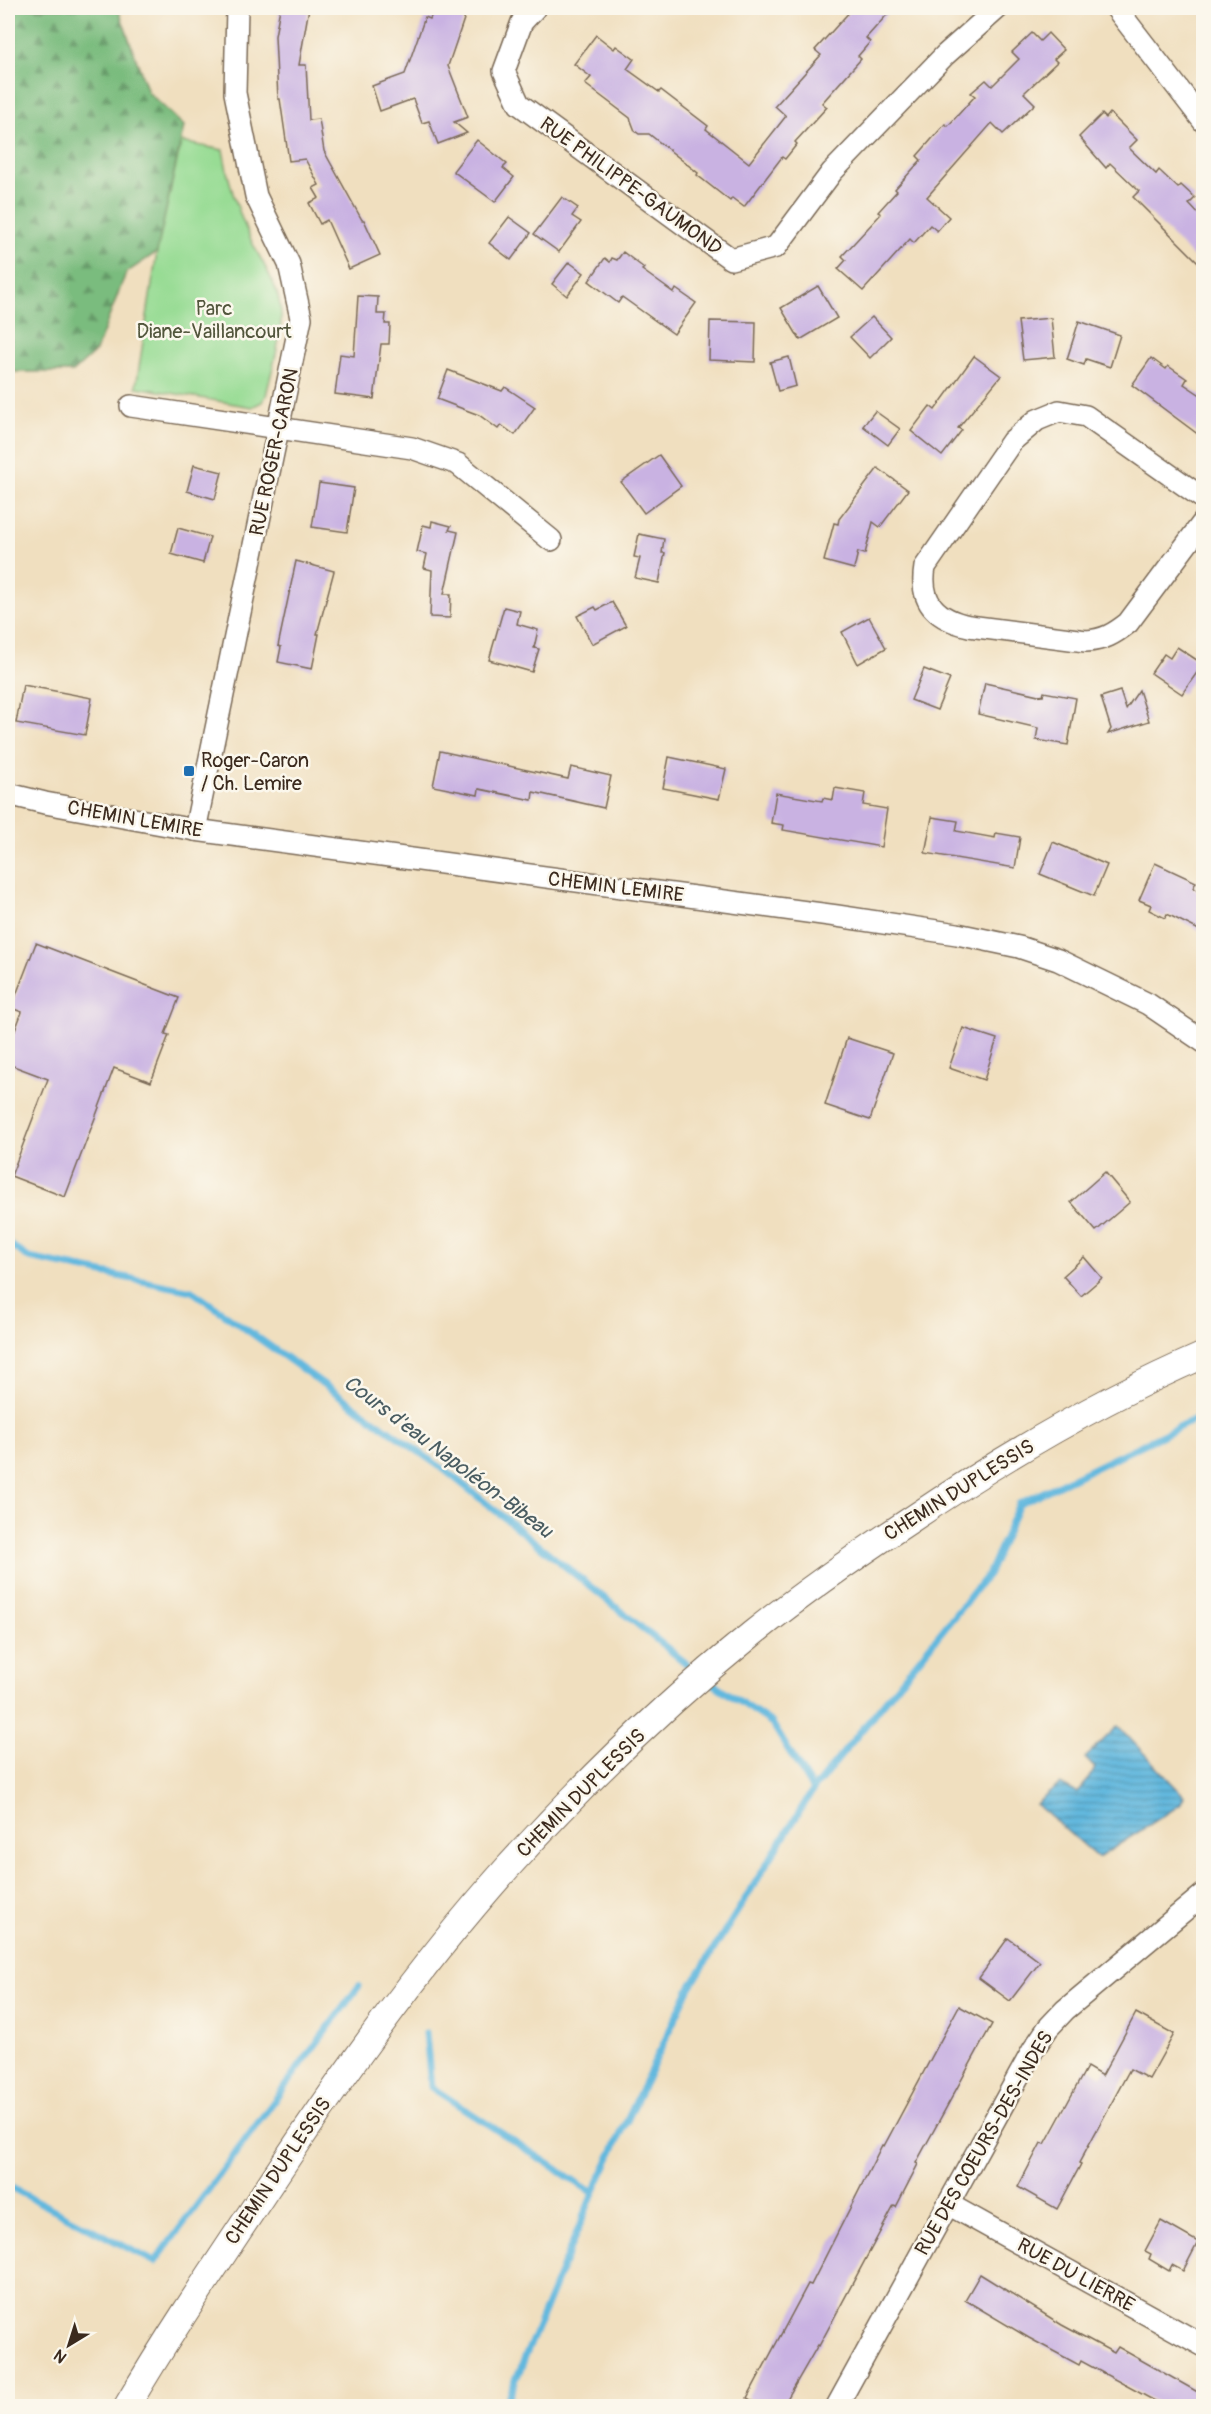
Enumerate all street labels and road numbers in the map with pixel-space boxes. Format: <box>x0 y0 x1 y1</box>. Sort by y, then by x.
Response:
street label: RUE PHILIPPE-GAUMOND <box>535 111 727 261</box>
street label: RUE ROGER-CARON <box>244 366 304 538</box>
street label: CHEMIN LEMIRE <box>65 795 205 843</box>
street label: CHEMIN LEMIRE <box>546 866 686 908</box>
street label: CHEMIN DUPLESSIS <box>879 1434 1039 1546</box>
street label: CHEMIN DUPLESSIS <box>511 1723 651 1863</box>
street label: RUE DES COEURS-DES-INDES <box>909 2026 1059 2260</box>
street label: CHEMIN DUPLESSIS <box>219 2093 337 2249</box>
street label: RUE DU LIERRE <box>1013 2232 1139 2318</box>

